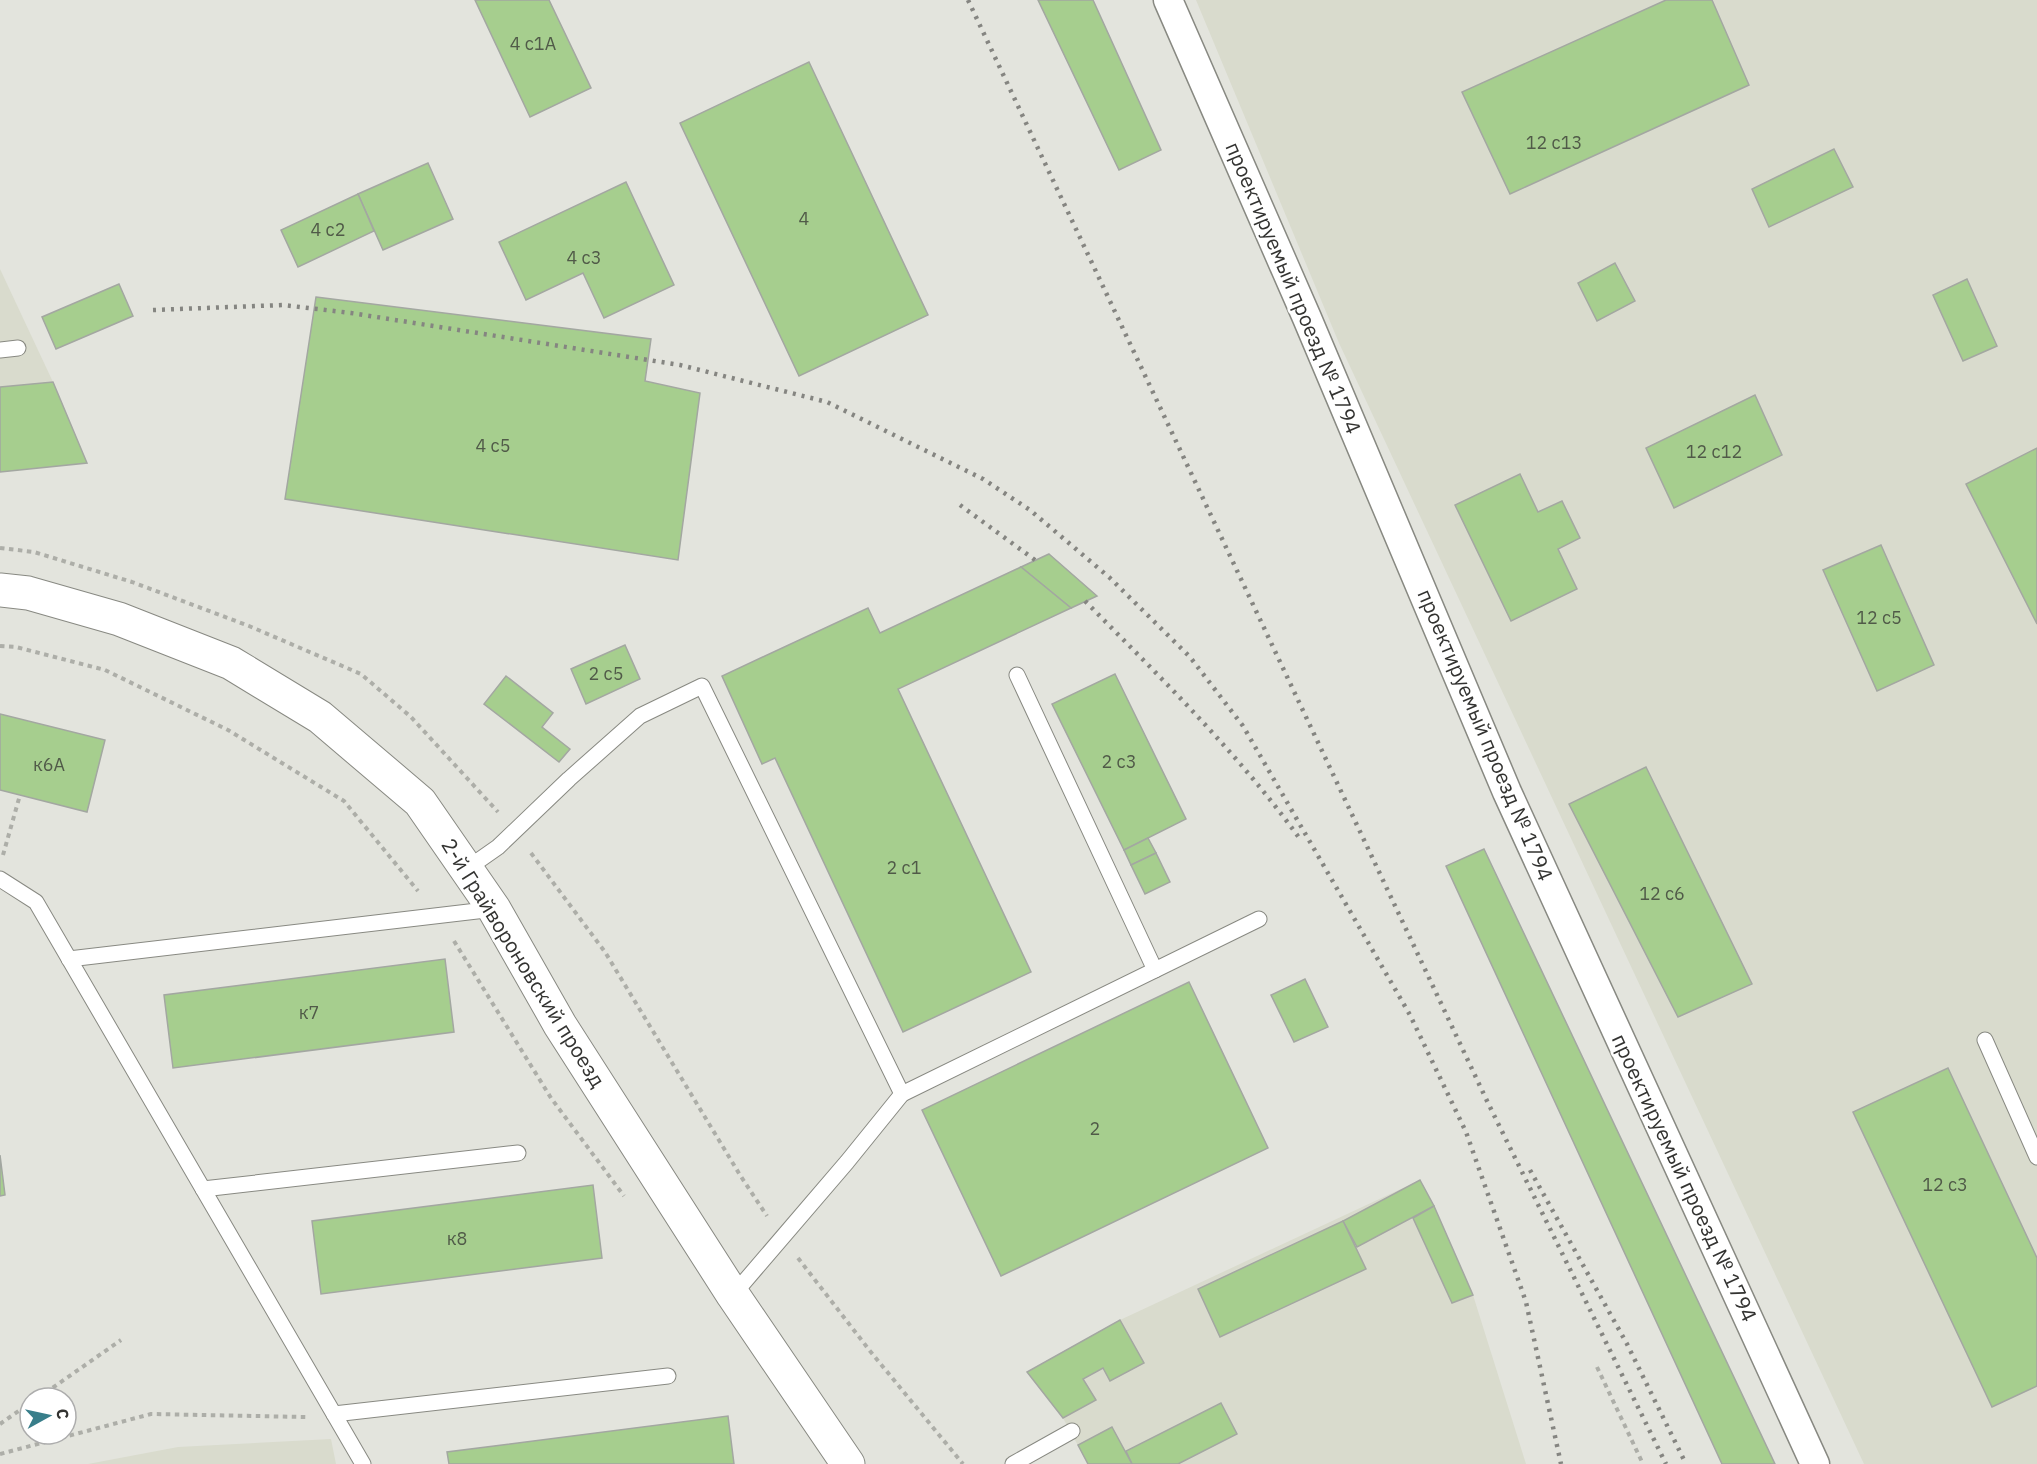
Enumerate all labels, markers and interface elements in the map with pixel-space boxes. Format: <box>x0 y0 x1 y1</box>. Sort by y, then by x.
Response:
house number: 4 с1А <box>510 32 557 55</box>
house number: 12 с13 <box>1526 131 1582 154</box>
street label: проектируемый проезд № 1794 <box>1220 137 1368 438</box>
house number: 4 <box>799 207 810 230</box>
house number: 4 с2 <box>311 218 345 241</box>
house number: 4 с3 <box>567 246 601 269</box>
house number: 4 с5 <box>476 434 510 457</box>
house number: 12 с12 <box>1686 440 1742 463</box>
street label: проектируемый проезд № 1794 <box>1412 584 1560 885</box>
house number: 12 с5 <box>1856 606 1902 629</box>
house number: 2 с5 <box>589 662 623 685</box>
house number: 2 с3 <box>1102 750 1136 773</box>
house number: к6А <box>33 753 66 776</box>
street label: 2-й Грайвороновский проезд <box>435 833 612 1092</box>
house number: 2 с1 <box>887 856 921 879</box>
house number: 12 с6 <box>1639 882 1685 905</box>
house number: к7 <box>299 1001 319 1024</box>
street label: проектируемый проезд № 1794 <box>1606 1029 1764 1326</box>
house number: 2 <box>1090 1117 1100 1140</box>
house number: 12 с3 <box>1922 1173 1968 1196</box>
house number: к8 <box>447 1227 467 1250</box>
north arrow <box>18 1386 78 1446</box>
text: С <box>52 1407 73 1420</box>

